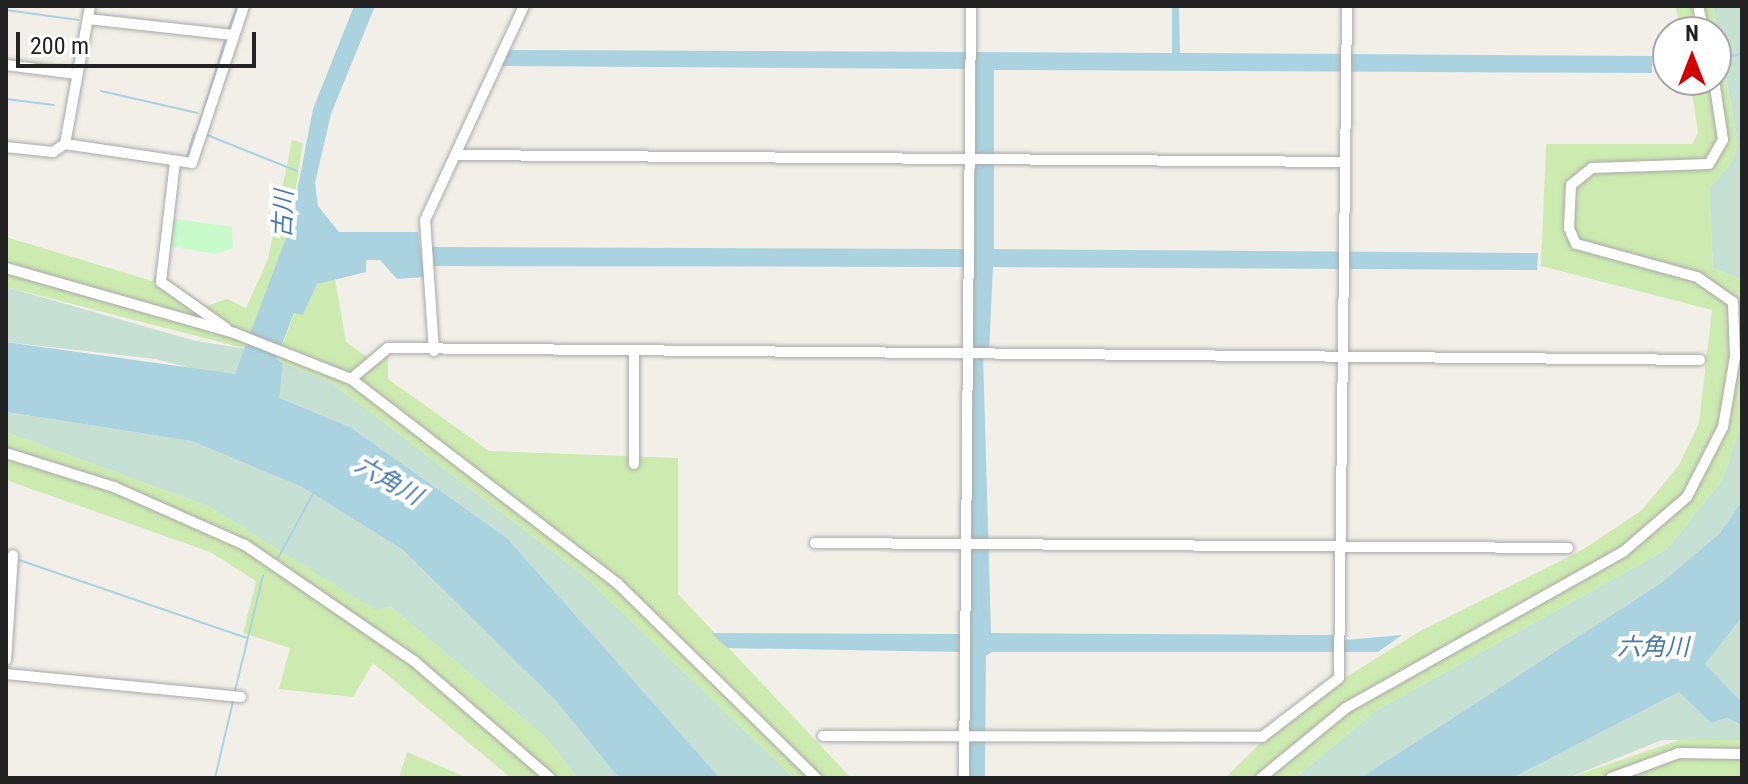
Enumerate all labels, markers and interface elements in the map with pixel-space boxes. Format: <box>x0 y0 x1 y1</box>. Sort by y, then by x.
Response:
scale bar <box>20 16 260 66</box>
north arrow <box>1652 16 1732 96</box>
text: N <box>1685 21 1699 46</box>
text: 200 m <box>30 32 89 60</box>
water label: 古川 <box>269 190 299 238</box>
water label: 六角川 <box>350 451 426 511</box>
water label: 六角川 <box>1617 634 1689 662</box>

